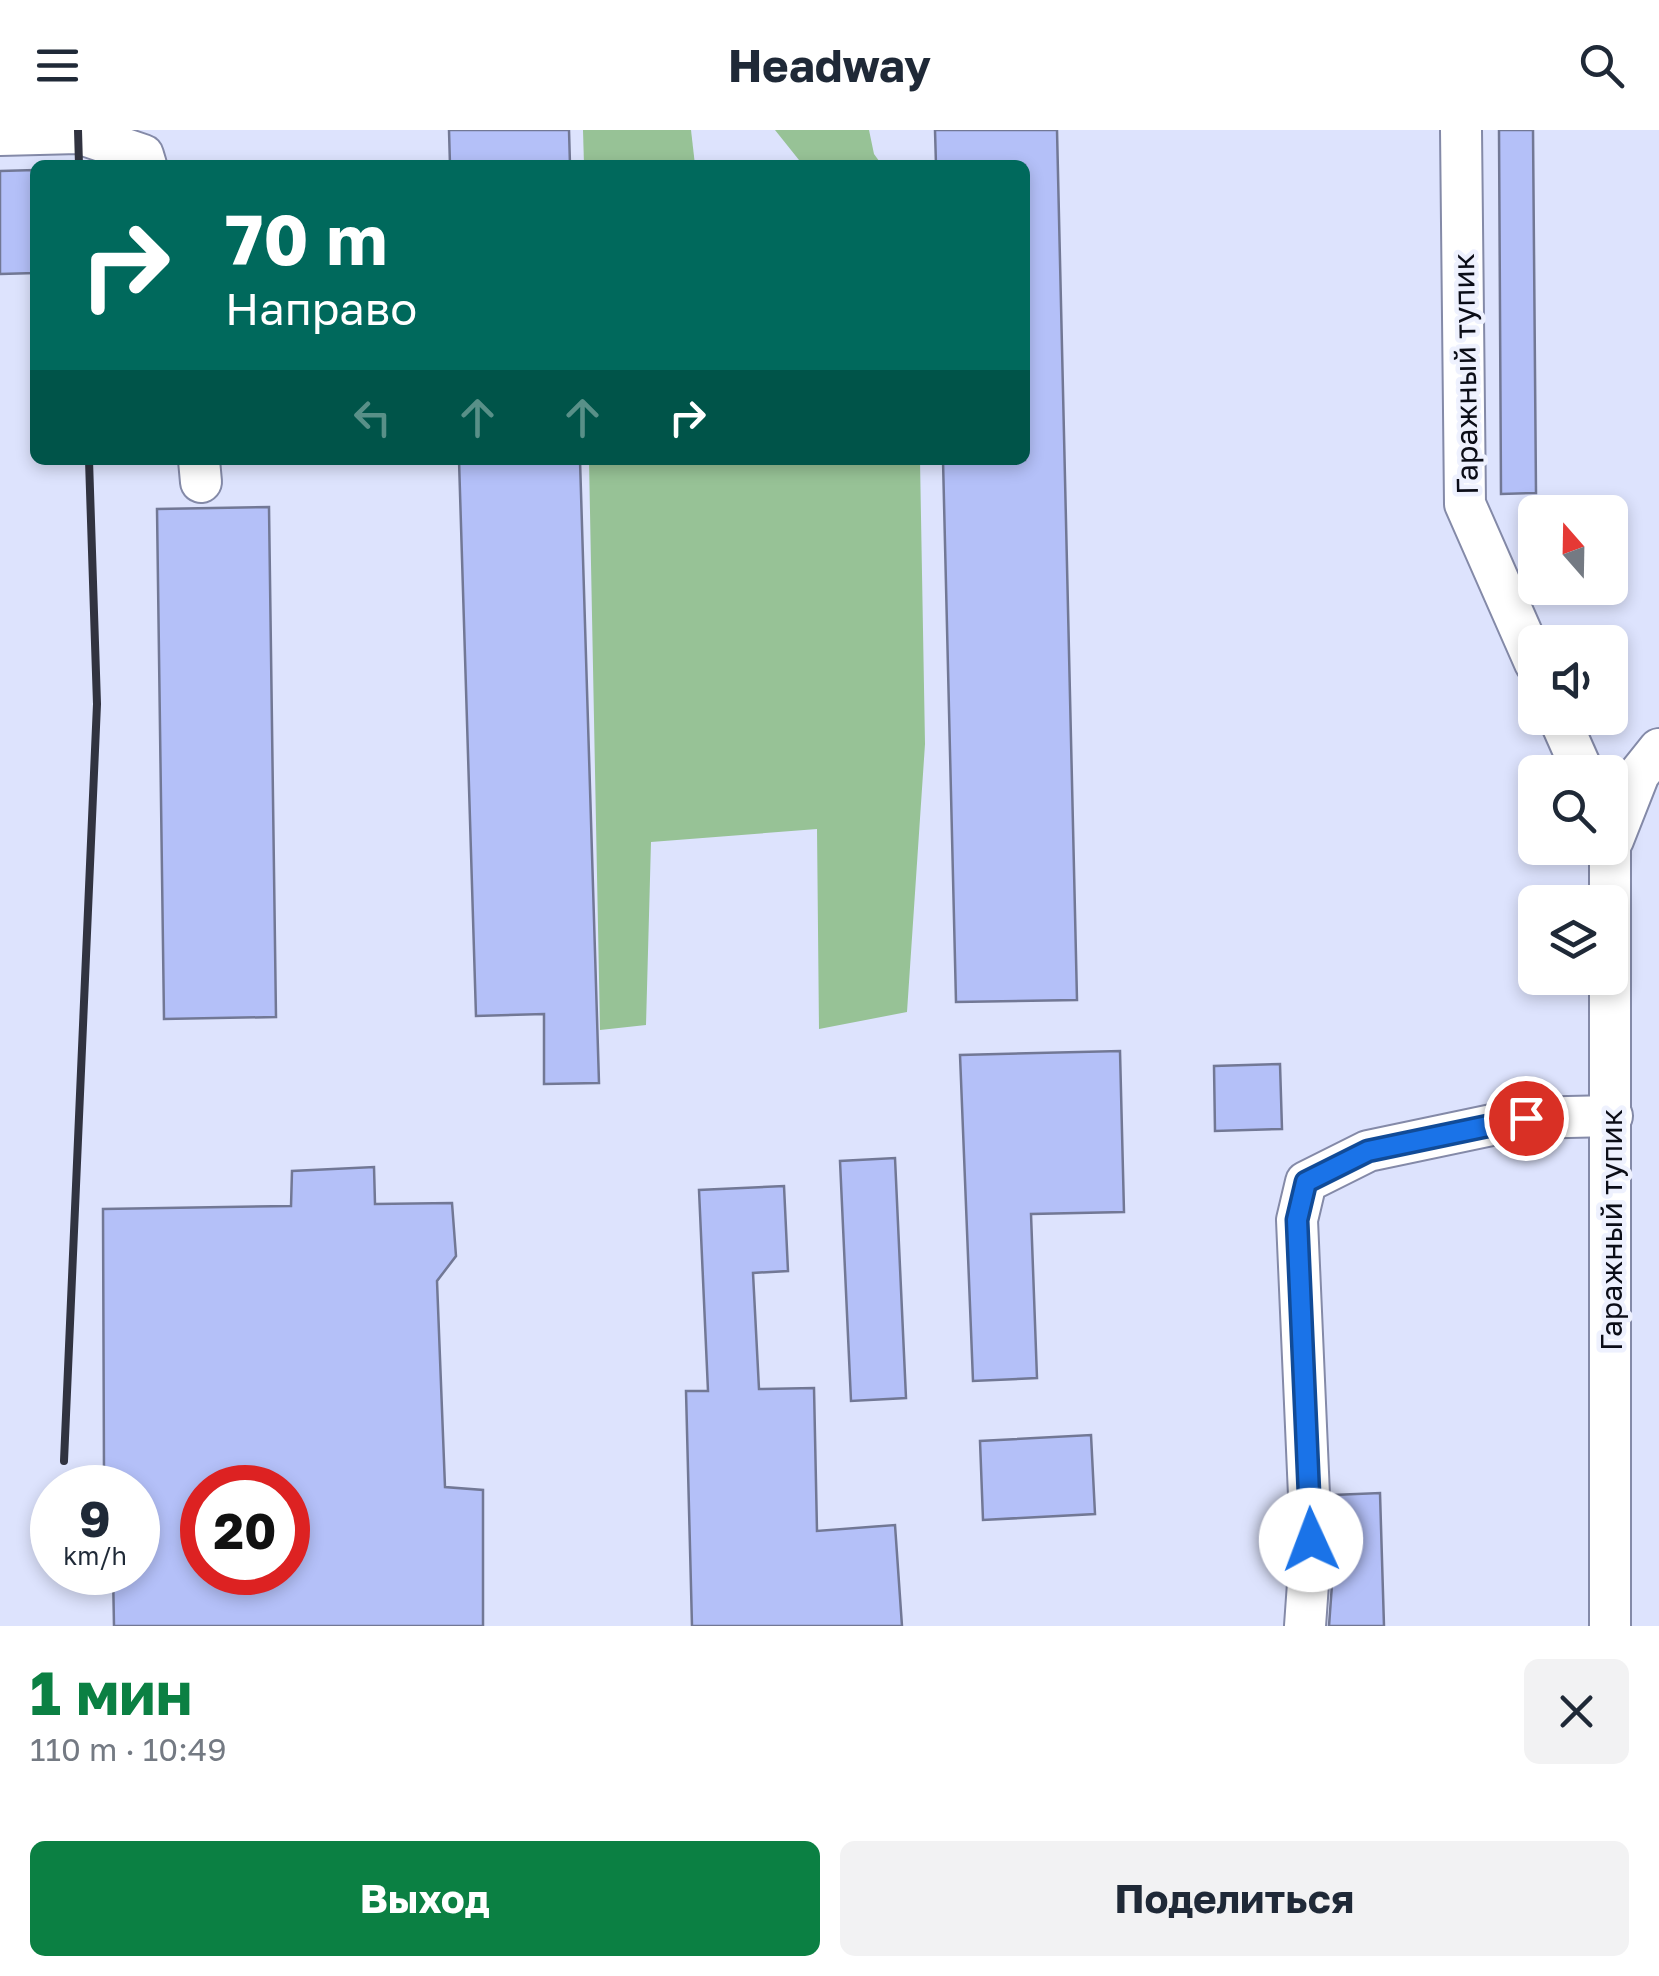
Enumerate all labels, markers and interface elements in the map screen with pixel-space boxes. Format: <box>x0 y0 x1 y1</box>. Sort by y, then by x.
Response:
icon: menu <box>30 38 85 93</box>
text: Headway <box>728 38 931 92</box>
icon: search <box>1574 38 1629 93</box>
text: 70 m <box>225 196 387 280</box>
icon: right <box>60 200 190 330</box>
street label: Гаражный тупик <box>1445 253 1485 495</box>
text: Направо <box>225 281 417 335</box>
icon: left <box>345 390 400 445</box>
icon: ahead <box>450 390 505 445</box>
icon: ahead <box>555 390 610 445</box>
icon: right <box>660 390 715 445</box>
north arrow <box>1518 495 1628 605</box>
map controls <box>1518 495 1628 995</box>
button: sound <box>1518 625 1628 735</box>
button: search <box>1518 755 1628 865</box>
button: layers <box>1518 885 1628 995</box>
pin <box>1484 1076 1569 1161</box>
icon: arrive <box>1499 1091 1554 1146</box>
street label: Гаражный тупик <box>1593 1109 1629 1351</box>
speed limit sign: 20 <box>180 1465 310 1595</box>
text: 9 <box>79 1488 111 1548</box>
position arrow <box>1259 1488 1363 1592</box>
text: km/h <box>63 1540 127 1571</box>
text: 1 мин <box>30 1656 192 1728</box>
button: close <box>1524 1659 1629 1764</box>
text: 110 m · 10:49 <box>30 1730 227 1768</box>
button: Выход <box>30 1841 820 1956</box>
button: Поделиться <box>840 1841 1629 1956</box>

